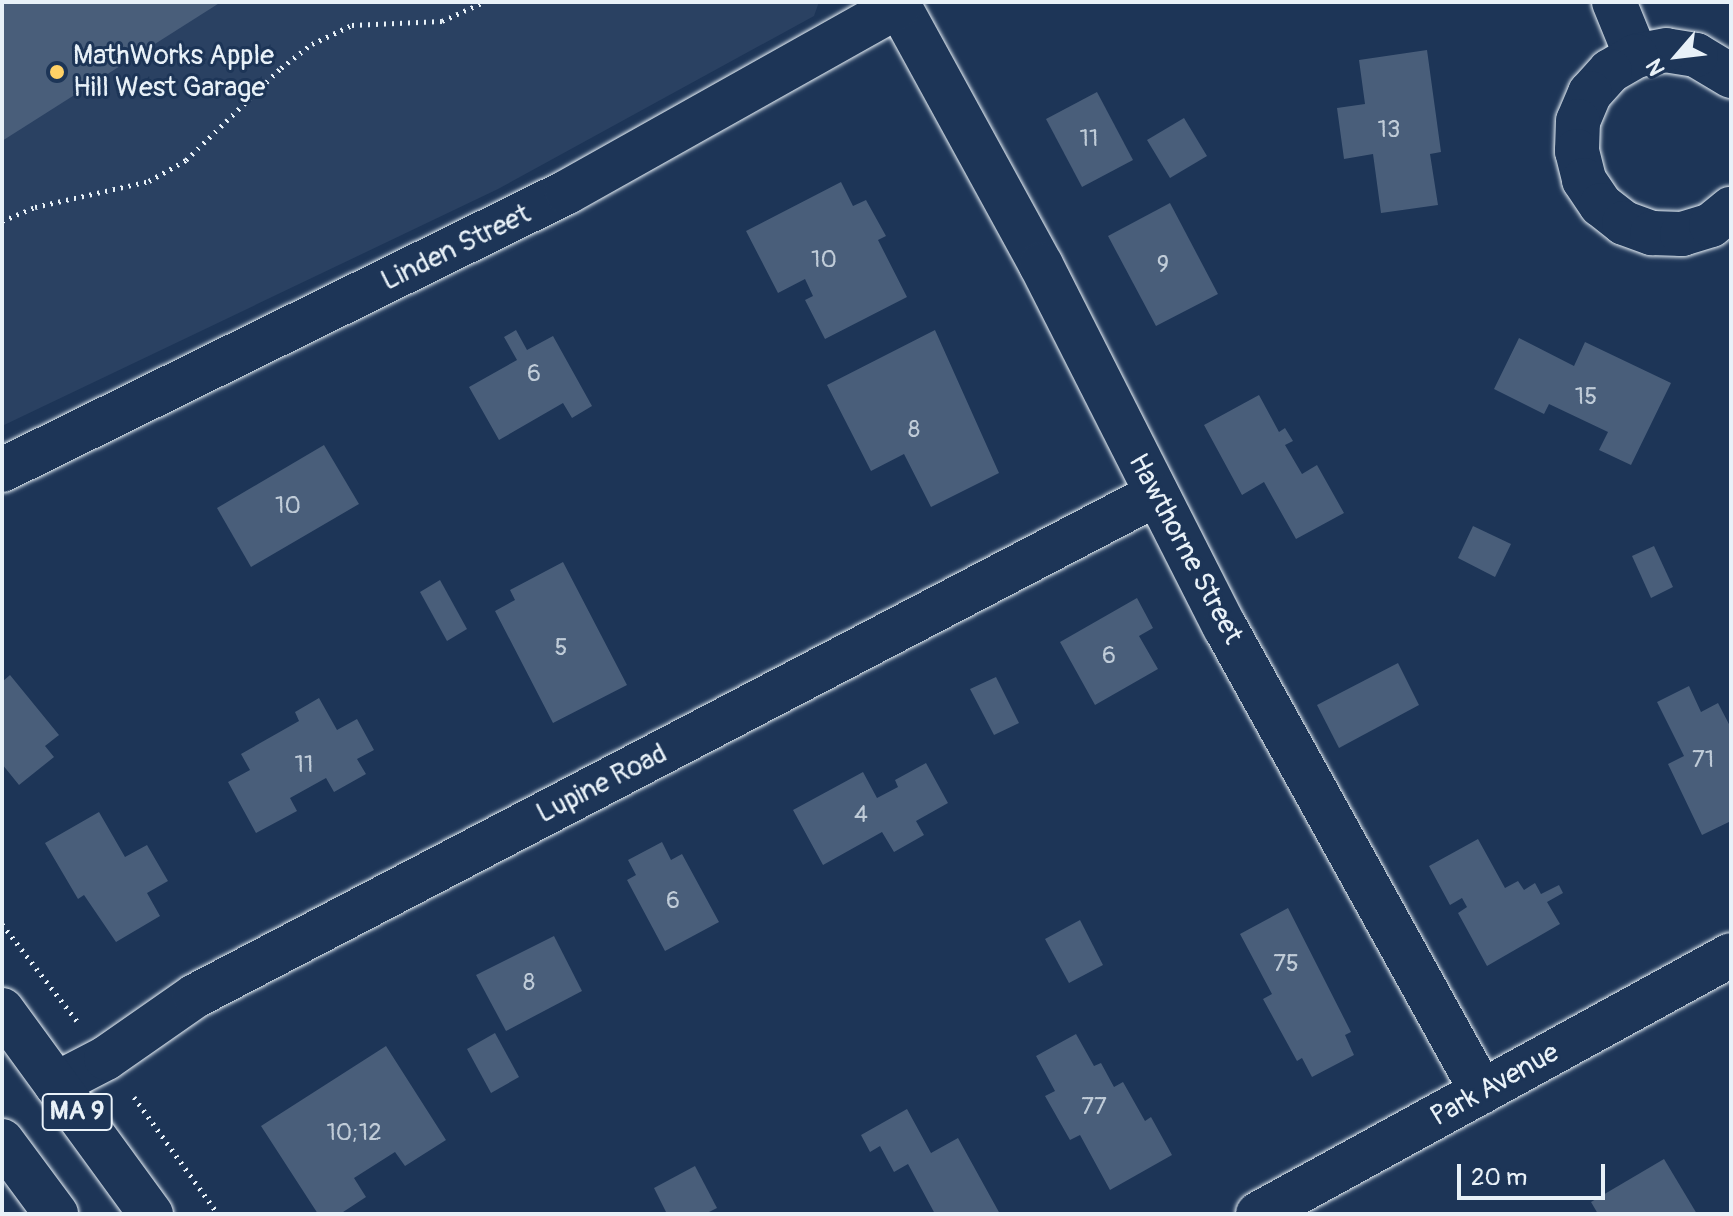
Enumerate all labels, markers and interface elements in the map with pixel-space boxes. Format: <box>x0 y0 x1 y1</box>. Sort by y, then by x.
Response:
north arrow <box>1637 16 1717 96</box>
place label: MathWorks Apple Hill West Garage <box>73 39 274 105</box>
text: N <box>1640 54 1672 80</box>
marker: MathWorks Apple Hill West Garage <box>48 63 66 81</box>
house number: 13 <box>1378 116 1400 144</box>
house number: 11 <box>1080 125 1098 153</box>
street label: Linden Street <box>376 198 536 298</box>
house number: 10 <box>811 246 837 274</box>
house number: 9 <box>1157 251 1169 279</box>
house number: 6 <box>527 360 541 388</box>
house number: 15 <box>1575 383 1597 411</box>
house number: 8 <box>908 416 920 444</box>
street label: Hawthorne Street <box>1121 448 1249 650</box>
house number: 10 <box>275 492 301 520</box>
house number: 5 <box>554 634 568 662</box>
house number: 6 <box>1102 642 1116 670</box>
street label: Lupine Road <box>531 737 673 831</box>
house number: 71 <box>1692 746 1714 774</box>
house number: 11 <box>295 751 313 779</box>
house number: 4 <box>854 801 868 829</box>
house number: 6 <box>666 887 680 915</box>
house number: 75 <box>1273 950 1299 978</box>
house number: 8 <box>523 969 535 997</box>
street label: Park Avenue <box>1425 1036 1565 1134</box>
road number: MA 9 <box>41 1090 113 1134</box>
house number: 77 <box>1081 1093 1107 1121</box>
house number: 10;12 <box>326 1119 382 1147</box>
scale bar <box>1461 1148 1609 1198</box>
text: 20 m <box>1471 1163 1527 1192</box>

